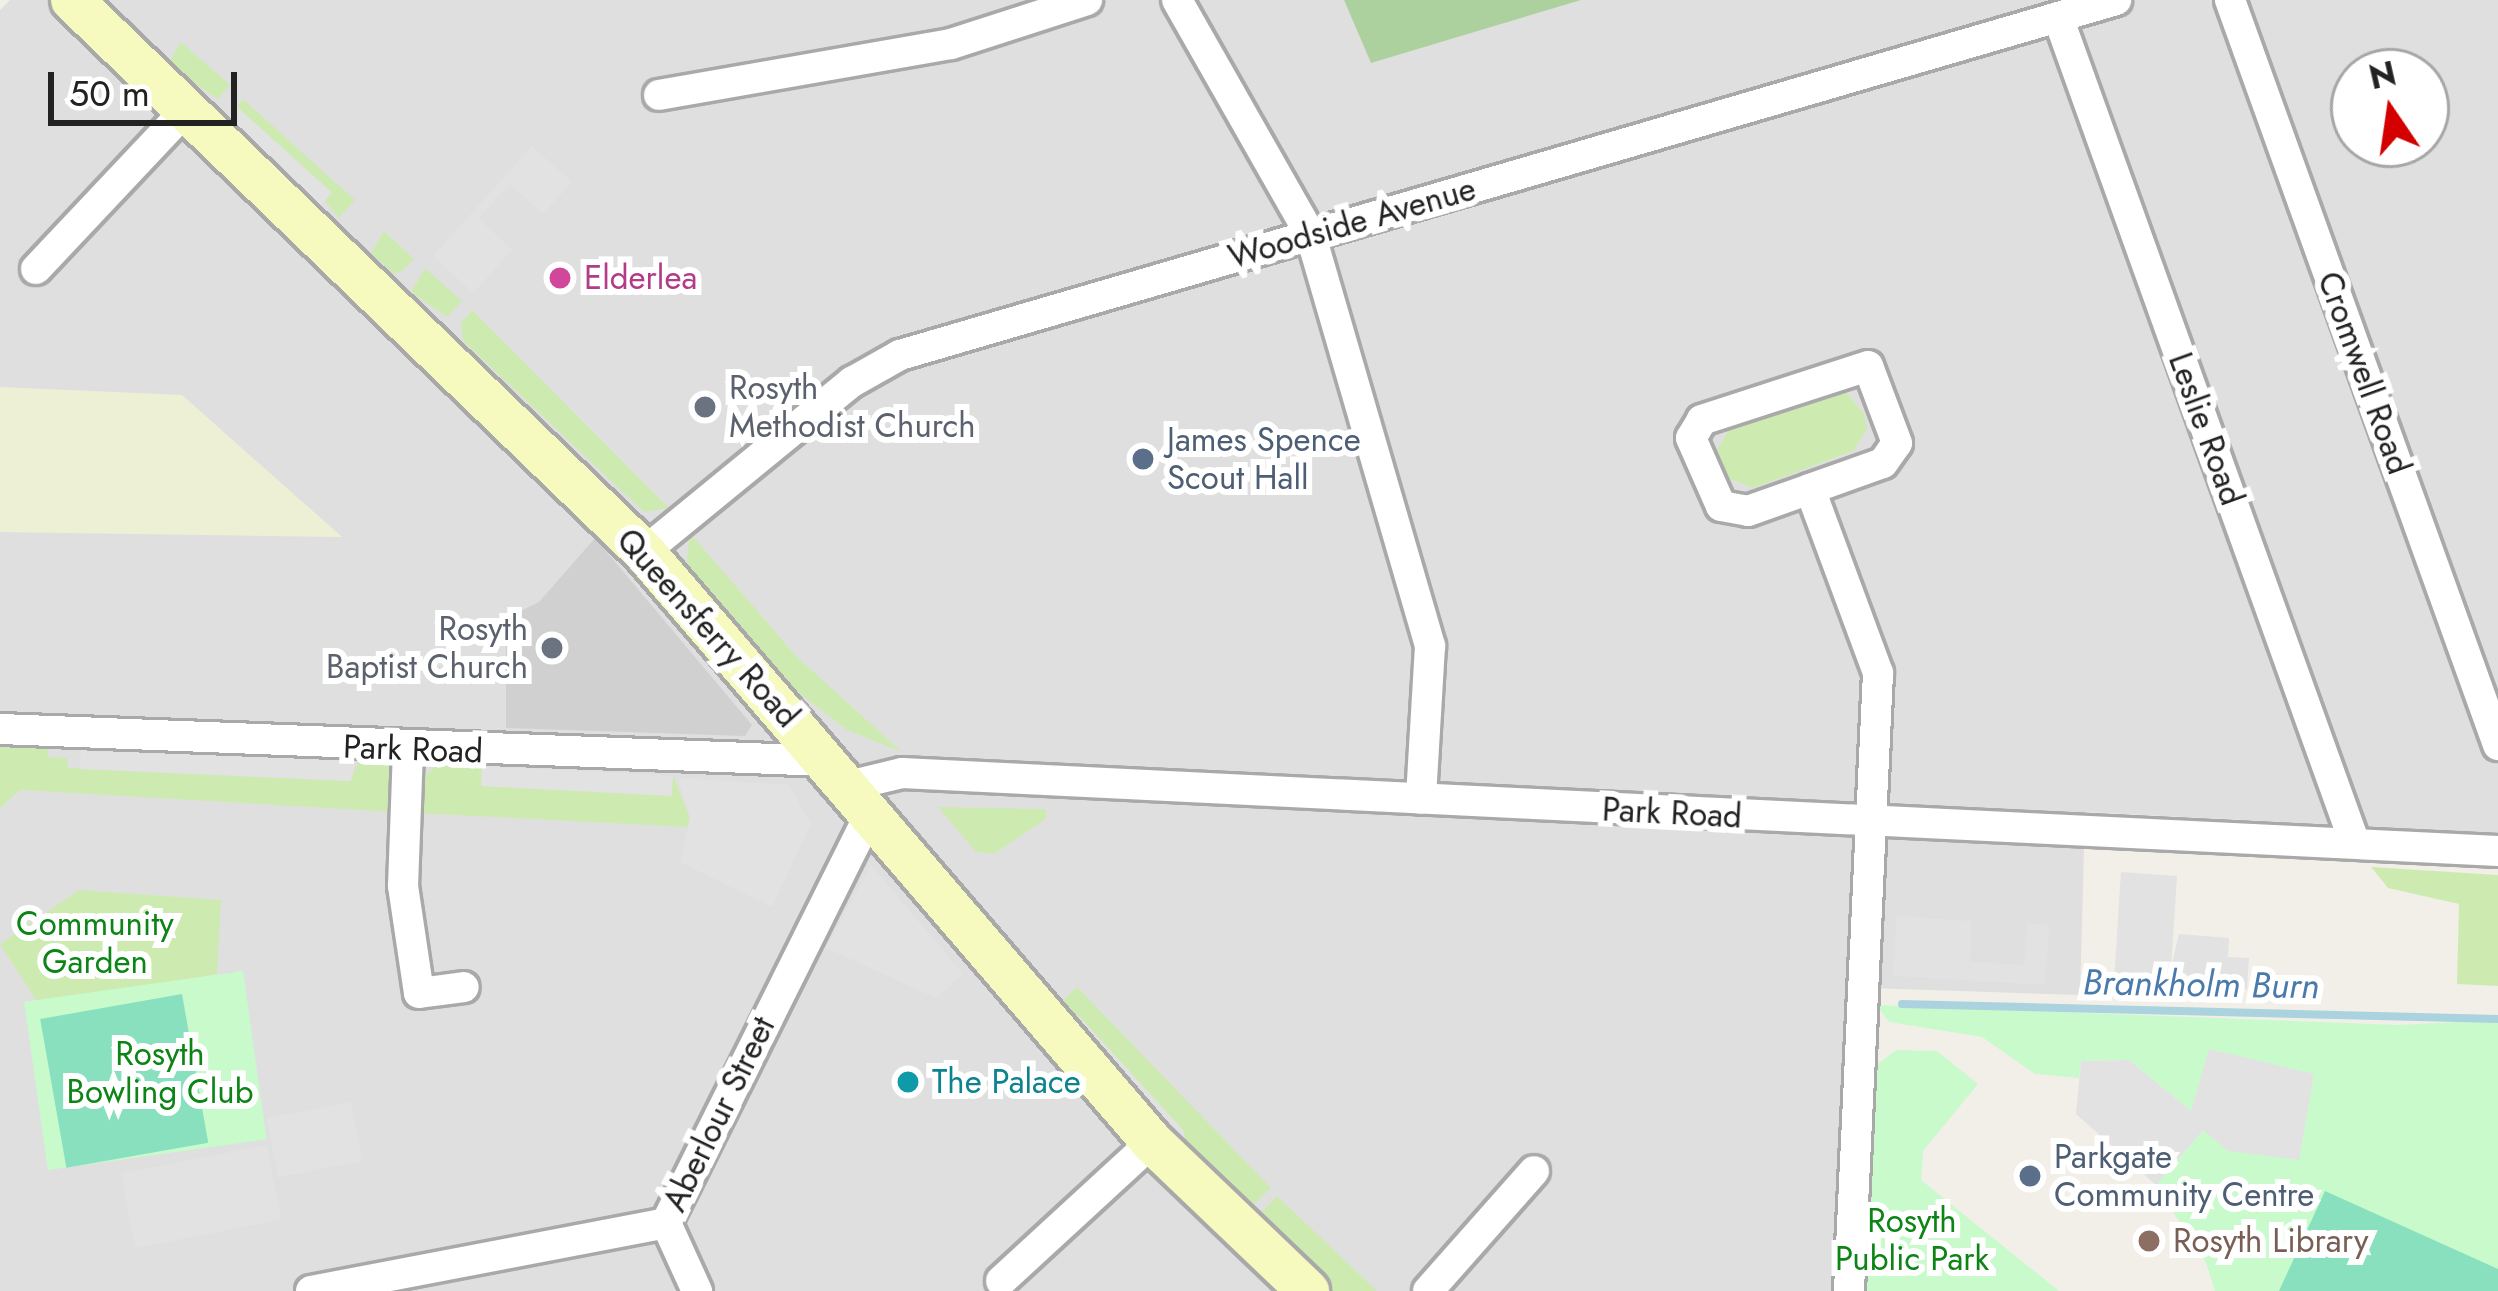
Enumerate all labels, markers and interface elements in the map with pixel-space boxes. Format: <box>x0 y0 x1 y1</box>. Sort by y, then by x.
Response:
scale bar <box>54 48 243 122</box>
north arrow <box>2330 48 2450 168</box>
text: N <box>2364 50 2401 101</box>
text: 50 m <box>69 67 150 119</box>
street label: Woodside Avenue <box>1224 169 1480 277</box>
place label: Elderlea <box>584 258 697 298</box>
marker: Elderlea <box>547 265 573 291</box>
street label: Cromwell Road <box>2309 267 2419 479</box>
street label: Leslie Road <box>2160 347 2252 511</box>
place label: Rosyth Methodist Church <box>729 368 976 446</box>
marker: Rosyth Methodist Church <box>692 394 718 420</box>
place label: James Spence Scout Hall <box>1167 420 1361 498</box>
marker: James Spence Scout Hall <box>1130 446 1156 472</box>
street label: Queensferry Road <box>608 520 808 736</box>
place label: Rosyth Baptist Church <box>326 609 528 687</box>
marker: Rosyth Baptist Church <box>539 635 565 661</box>
street label: Park Road <box>342 727 484 771</box>
street label: Park Road <box>1601 790 1743 836</box>
park label: Community Garden <box>16 904 174 982</box>
water label: Brankholm Burn <box>2082 960 2320 1008</box>
street label: Aberlour Street <box>655 1010 783 1218</box>
park label: Rosyth Bowling Club <box>67 1034 253 1112</box>
place label: The Palace <box>932 1062 1081 1102</box>
marker: The Palace <box>895 1069 921 1095</box>
place label: Parkgate Community Centre <box>2054 1137 2314 1215</box>
marker: Parkgate Community Centre <box>2017 1163 2043 1189</box>
park label: Rosyth Public Park <box>1835 1201 1989 1279</box>
place label: Rosyth Library <box>2173 1221 2369 1261</box>
marker: Rosyth Library <box>2136 1228 2162 1254</box>

